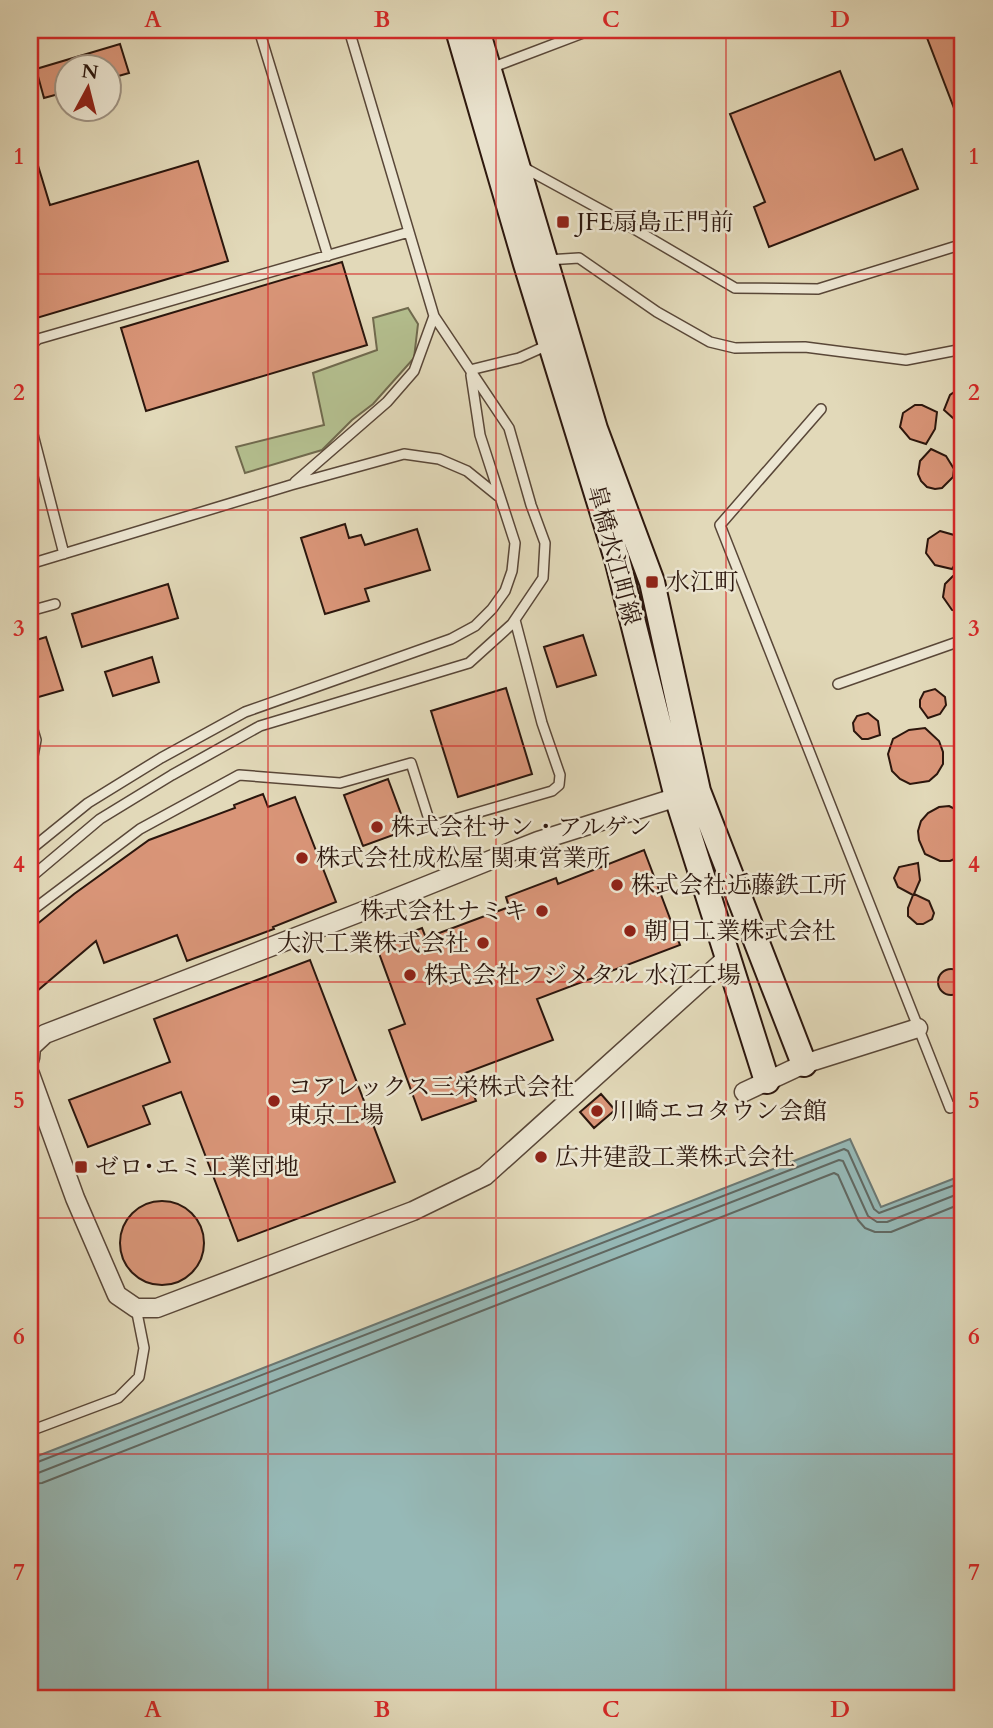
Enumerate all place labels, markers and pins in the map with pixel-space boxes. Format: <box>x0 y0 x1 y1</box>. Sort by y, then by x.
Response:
place label: JFE扇島正門前 <box>574 206 734 239</box>
marker: JFE扇島正門前 <box>555 214 571 230</box>
place label: 水江町 <box>666 566 738 599</box>
marker: 水江町 <box>644 574 660 590</box>
place label: 株式会社サン・アルゲン <box>391 811 652 844</box>
marker: 株式会社サン・アルゲン <box>369 819 385 835</box>
place label: 株式会社成松屋 関東営業所 <box>316 842 610 875</box>
marker: 株式会社成松屋 関東営業所 <box>294 850 310 866</box>
place label: 株式会社近藤鉄工所 <box>631 869 847 902</box>
marker: 株式会社近藤鉄工所 <box>609 877 625 893</box>
place label: 株式会社ナミキ <box>360 895 528 928</box>
marker: 株式会社ナミキ <box>534 903 550 919</box>
place label: 朝日工業株式会社 <box>644 915 836 948</box>
marker: 朝日工業株式会社 <box>622 923 638 939</box>
place label: 大沢工業株式会社 <box>277 927 469 960</box>
marker: 大沢工業株式会社 <box>475 935 491 951</box>
place label: 株式会社フジメタル 水江工場 <box>424 959 741 992</box>
marker: 株式会社フジメタル 水江工場 <box>402 967 418 983</box>
place label: コアレックス三栄株式会社 東京工場 <box>288 1071 575 1132</box>
marker: コアレックス三栄株式会社 東京工場 <box>266 1093 282 1109</box>
place label: 川崎エコタウン会館 <box>611 1095 827 1128</box>
marker: 川崎エコタウン会館 <box>589 1103 605 1119</box>
place label: 広井建設工業株式会社 <box>555 1141 795 1174</box>
marker: 広井建設工業株式会社 <box>533 1149 549 1165</box>
place label: ゼロ･エミ工業団地 <box>95 1151 299 1184</box>
marker: ゼロ･エミ工業団地 <box>73 1159 89 1175</box>

